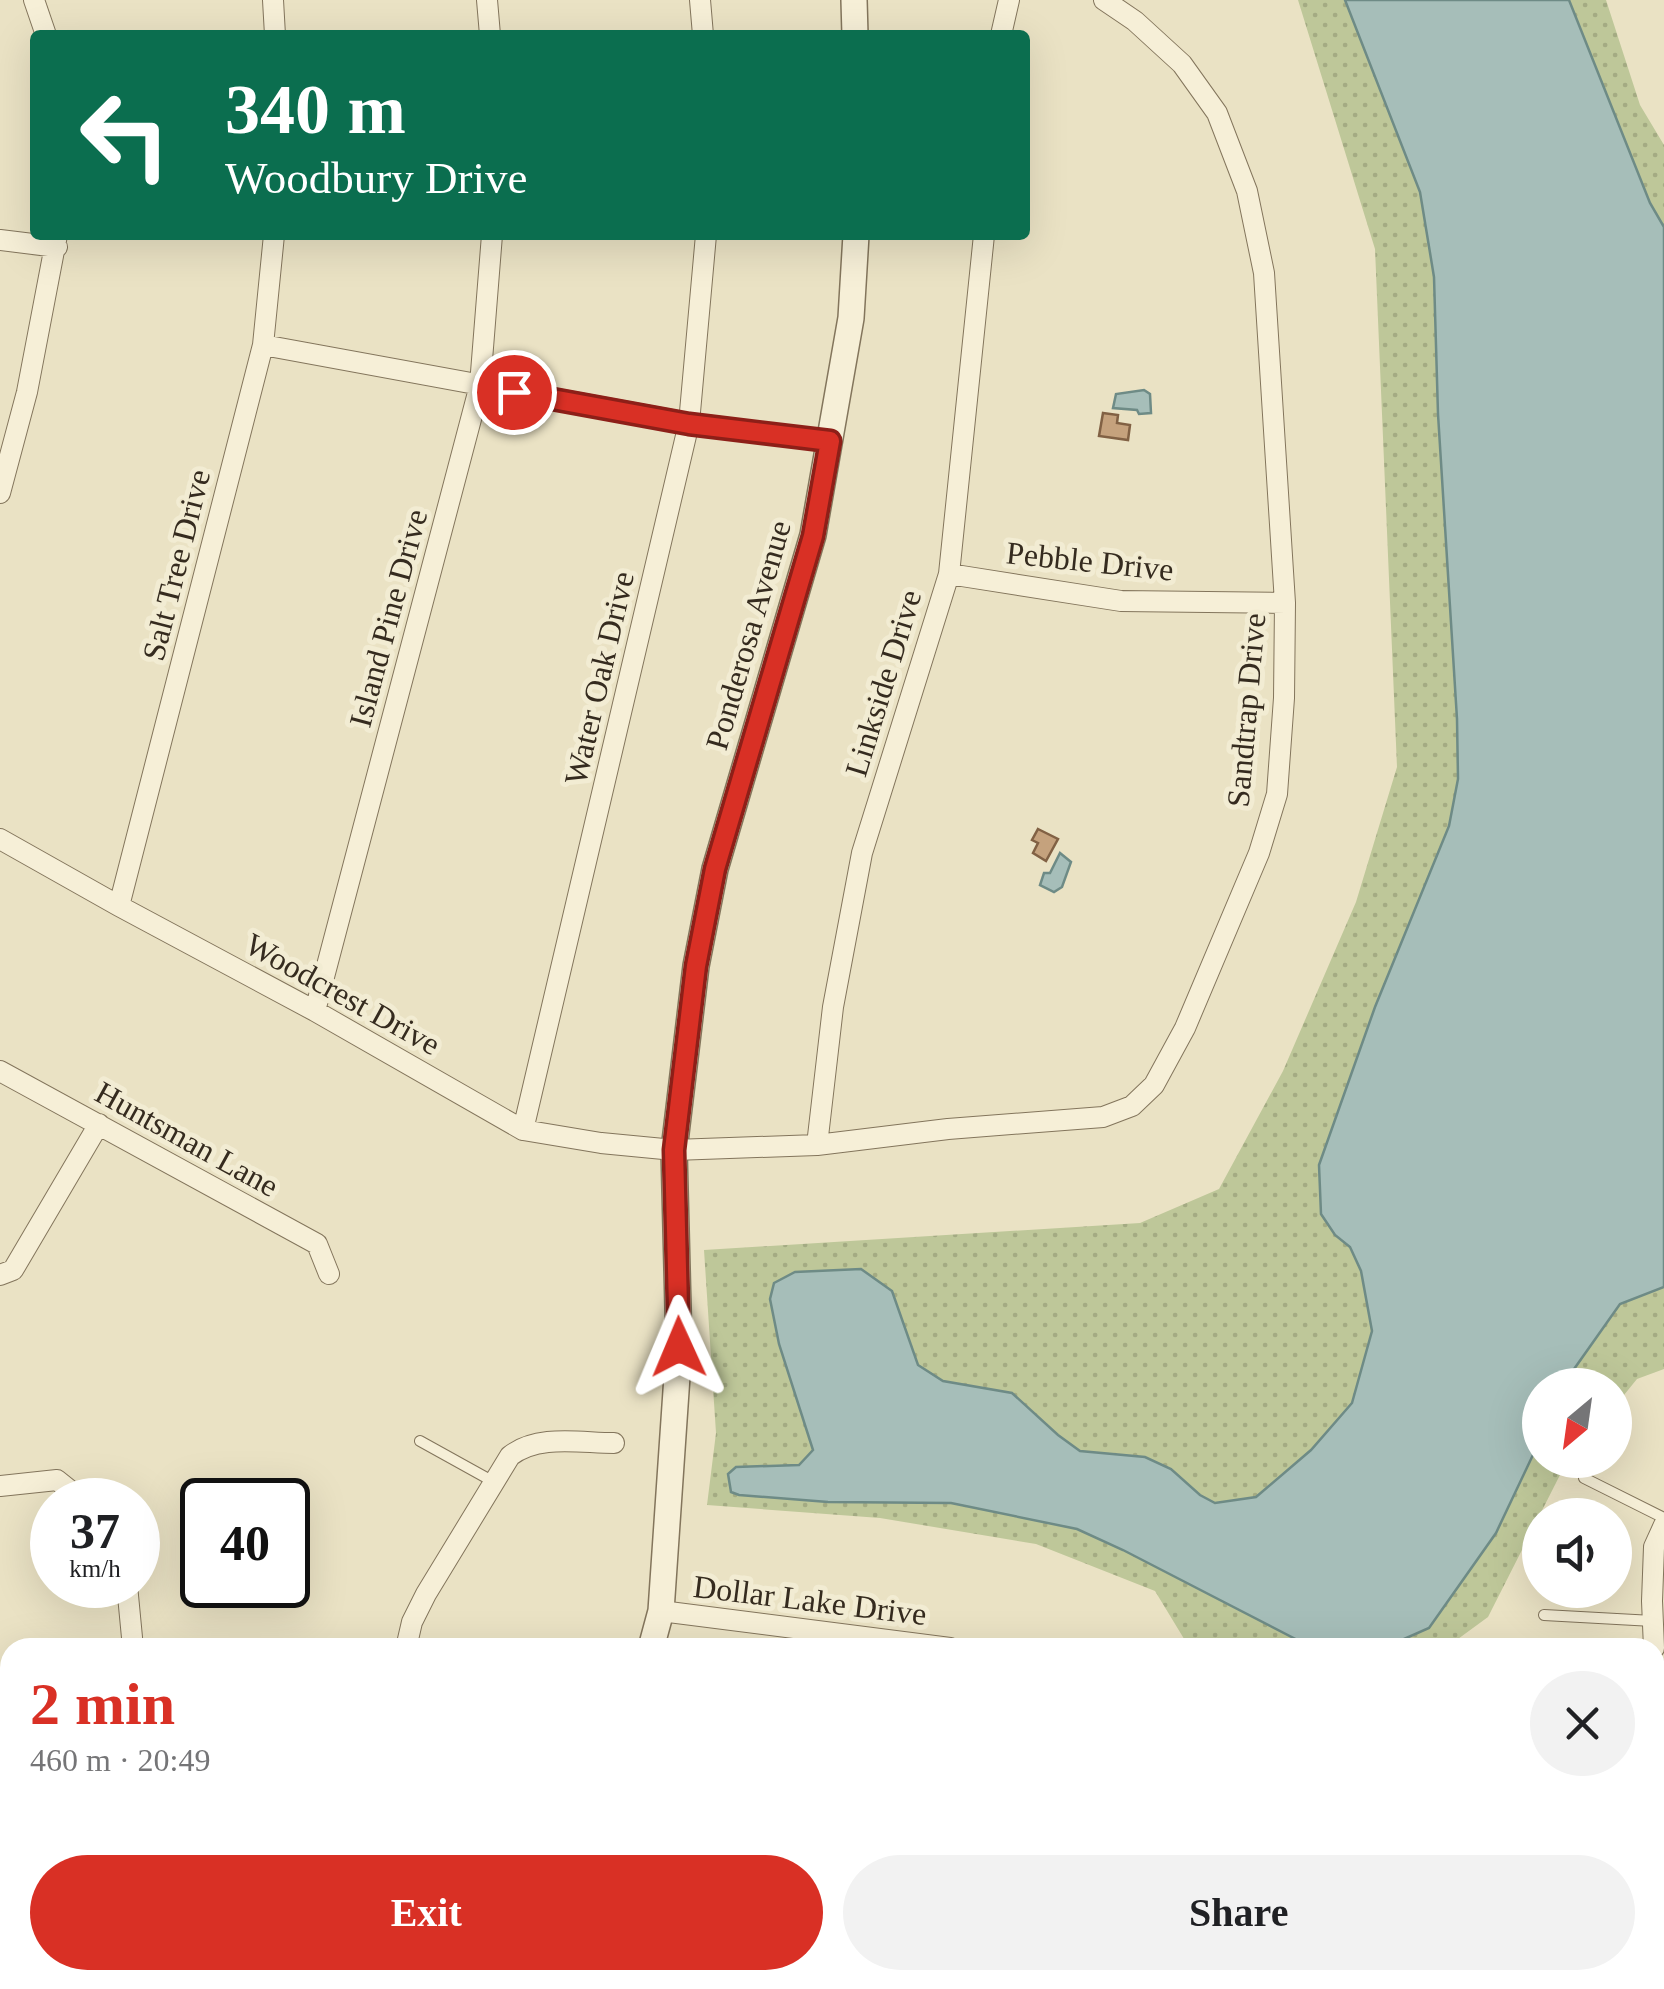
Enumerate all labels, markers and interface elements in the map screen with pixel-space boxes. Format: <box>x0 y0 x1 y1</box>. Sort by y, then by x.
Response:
icon: left <box>60 70 190 200</box>
text: 340 m <box>225 71 406 148</box>
text: Woodbury Drive <box>225 153 528 203</box>
pin <box>472 350 557 435</box>
icon: arrive <box>487 365 542 420</box>
street label: Salt Tree Drive <box>135 466 217 664</box>
street label: Island Pine Drive <box>342 505 434 731</box>
street label: Ponderosa Avenue <box>698 516 798 754</box>
street label: Pebble Drive <box>1005 534 1175 588</box>
street label: Water Oak Drive <box>557 568 641 788</box>
street label: Linkside Drive <box>838 586 928 780</box>
street label: Sandtrap Drive <box>1220 611 1272 809</box>
street label: Woodcrest Drive <box>239 926 447 1062</box>
street label: Huntsman Lane <box>89 1074 285 1204</box>
position arrow <box>627 1295 731 1399</box>
north arrow <box>1522 1368 1632 1478</box>
map controls <box>1522 1368 1632 1608</box>
speed limit sign: 40 <box>180 1478 310 1608</box>
button: sound <box>1522 1498 1632 1608</box>
text: 37 <box>70 1503 120 1559</box>
text: km/h <box>69 1555 121 1582</box>
street label: Dollar Lake Drive <box>691 1568 929 1632</box>
text: 2 min <box>30 1671 175 1737</box>
button: close <box>1530 1671 1635 1776</box>
text: 460 m · 20:49 <box>30 1742 210 1778</box>
button: Exit <box>30 1855 823 1970</box>
button: Share <box>843 1855 1635 1970</box>

